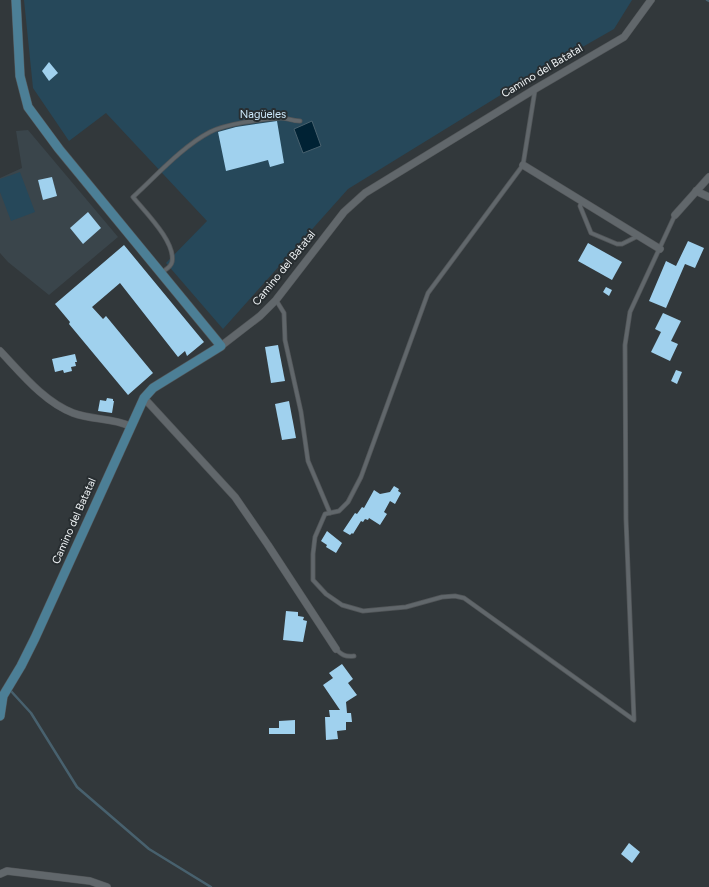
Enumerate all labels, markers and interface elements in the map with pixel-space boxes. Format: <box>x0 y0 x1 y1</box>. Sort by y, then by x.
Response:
street label: Camino del Batatal <box>499 42 585 100</box>
park label: Nagüeles <box>240 108 286 121</box>
street label: Camino del Batatal <box>250 228 318 308</box>
street label: Camino del Batatal <box>49 476 99 566</box>

